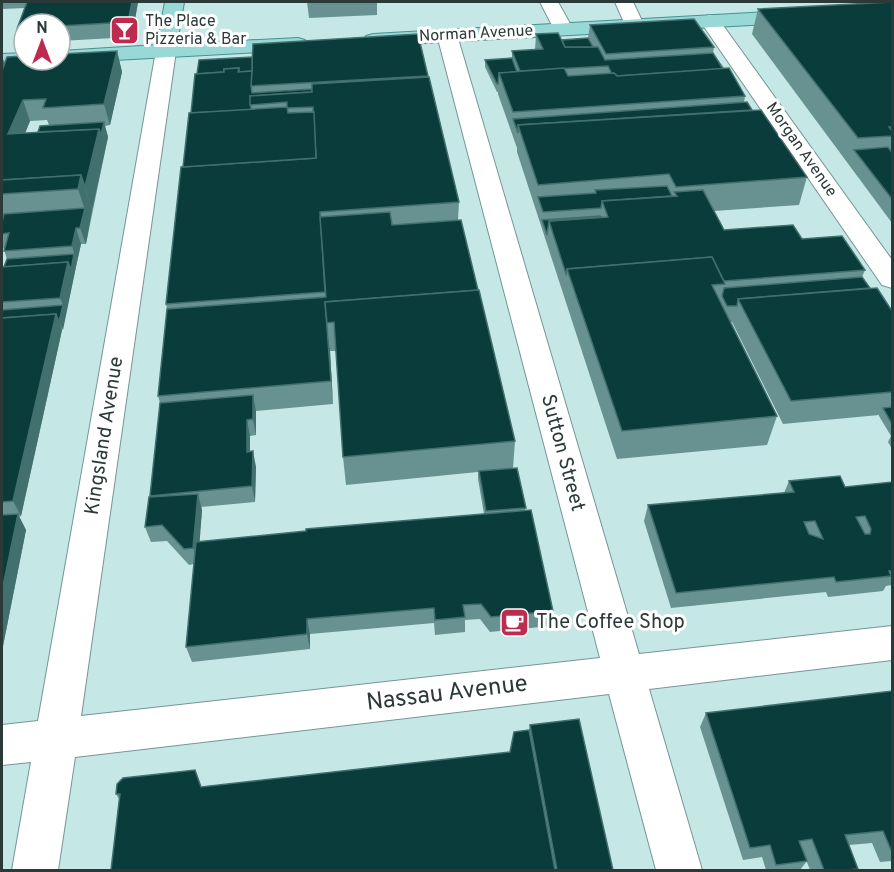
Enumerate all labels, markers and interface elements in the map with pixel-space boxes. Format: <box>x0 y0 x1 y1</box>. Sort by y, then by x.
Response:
north arrow <box>12 12 72 72</box>
place label: The Place Pizzeria & Bar <box>145 12 246 50</box>
bar icon: The Place Pizzeria & Bar <box>108 15 140 47</box>
text: N <box>36 19 48 39</box>
street label: Norman Avenue <box>418 21 534 47</box>
street label: Morgan Avenue <box>761 99 841 201</box>
street label: Kingsland Avenue <box>80 355 130 517</box>
street label: Sutton Street <box>534 392 590 514</box>
cafe icon: The Coffee Shop <box>499 607 531 639</box>
place label: The Coffee Shop <box>536 610 685 636</box>
street label: Nassau Avenue <box>365 669 529 719</box>

